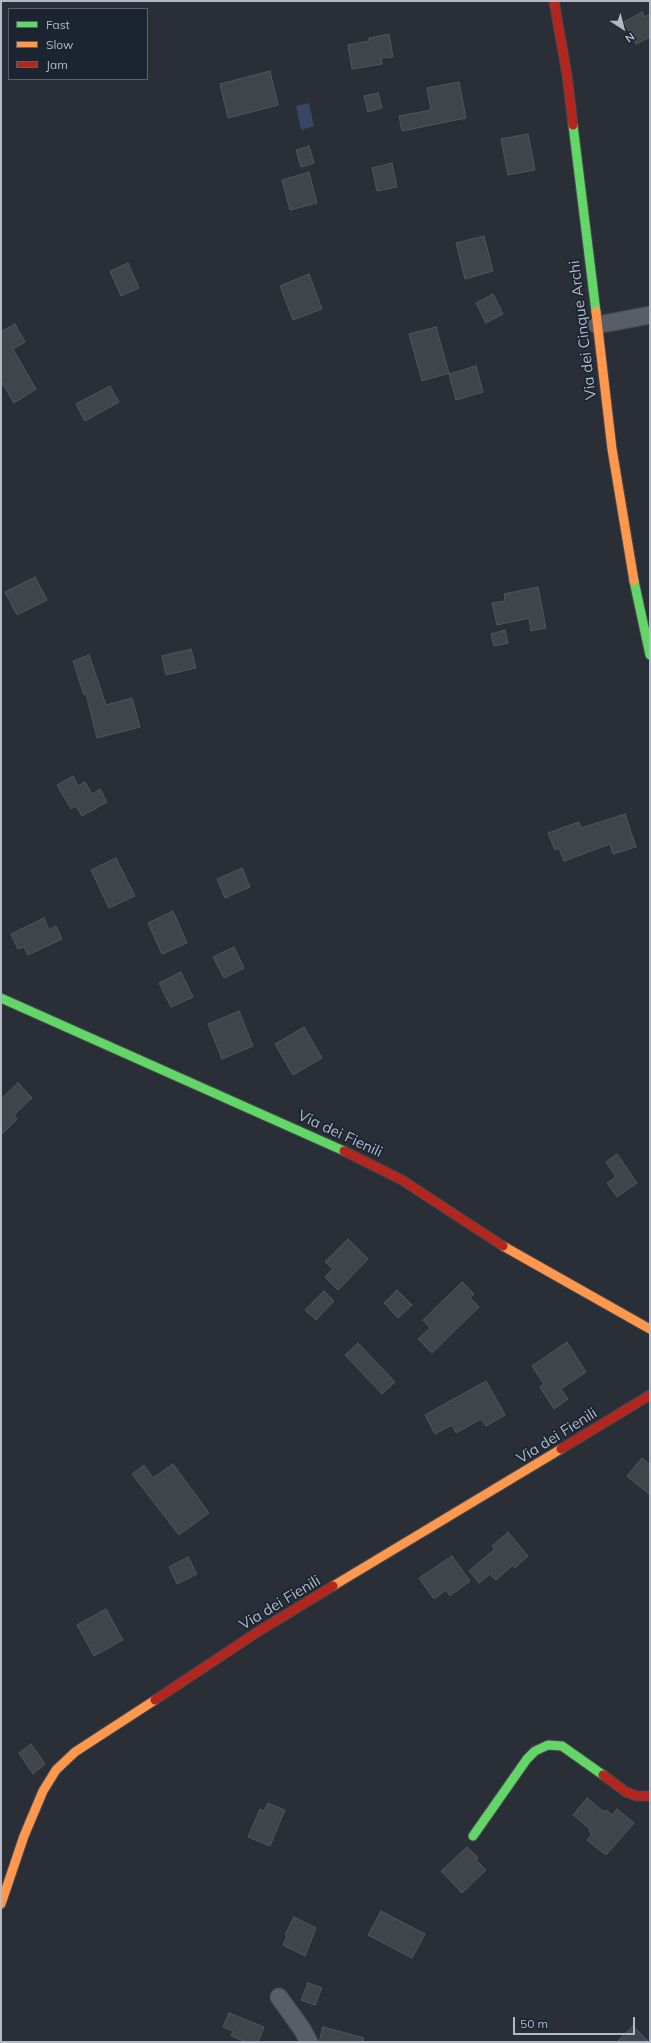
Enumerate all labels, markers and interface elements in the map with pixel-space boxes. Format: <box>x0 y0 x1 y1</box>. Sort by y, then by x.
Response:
legend <box>8 8 148 80</box>
north arrow <box>603 8 643 48</box>
text: Fast <box>46 17 70 32</box>
text: N <box>623 30 638 46</box>
text: Slow <box>46 37 74 52</box>
text: Jam <box>46 57 68 72</box>
street label: Via dei Cinque Archi <box>566 259 600 401</box>
street label: Via dei Fienili <box>295 1107 385 1161</box>
street label: Via dei Fienili <box>514 1404 600 1468</box>
street label: Via dei Fienili <box>236 1572 324 1634</box>
scale bar <box>515 2009 637 2035</box>
text: 50 m <box>520 2016 548 2031</box>

